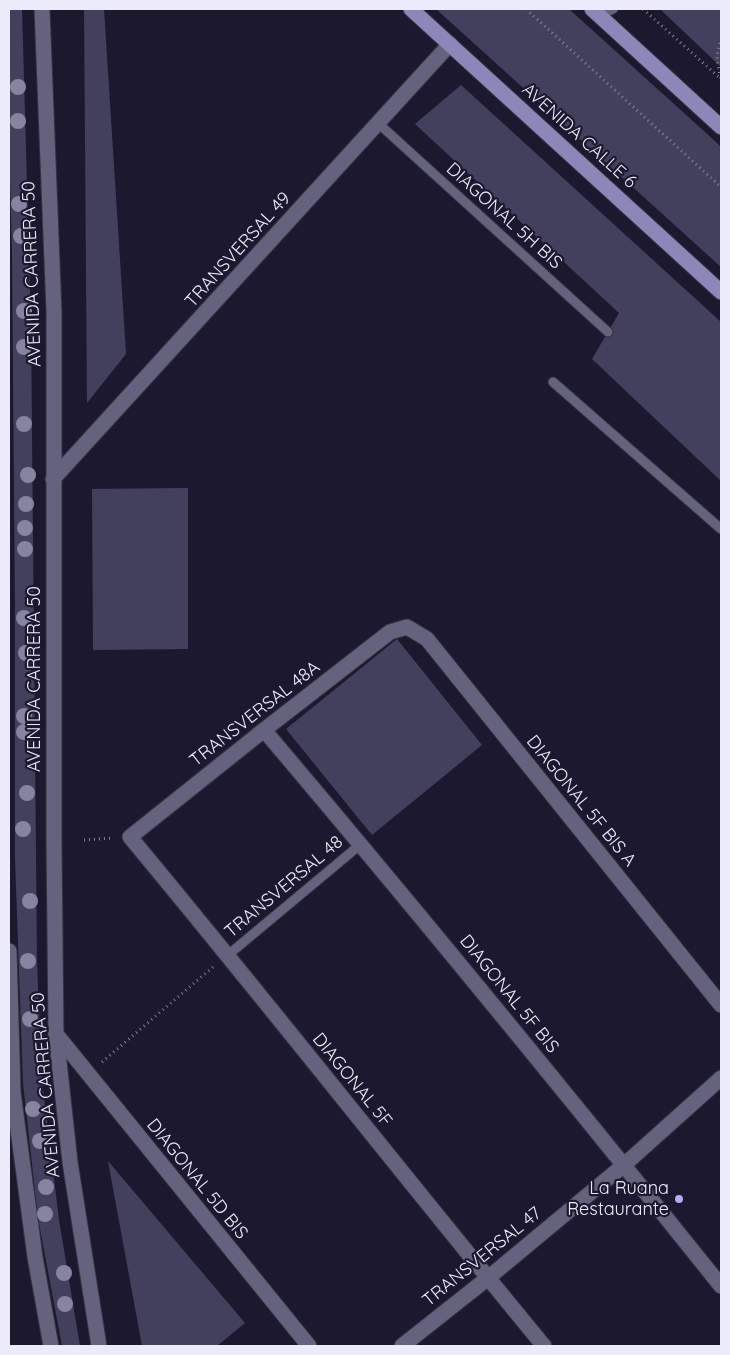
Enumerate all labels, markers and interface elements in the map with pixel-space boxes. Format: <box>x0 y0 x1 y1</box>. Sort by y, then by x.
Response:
street label: AVENIDA CALLE 6 <box>517 79 641 193</box>
street label: DIAGONAL 5H BIS <box>442 158 566 274</box>
street label: AVENIDA CARRERA 50 <box>18 181 46 367</box>
street label: TRANSVERSAL 49 <box>181 188 295 312</box>
street label: AVENIDA CARRERA 50 <box>24 586 46 772</box>
street label: TRANSVERSAL 48A <box>186 656 324 772</box>
street label: DIAGONAL 5F BIS A <box>522 731 640 871</box>
street label: TRANSVERSAL 48 <box>221 831 347 943</box>
street label: DIAGONAL 5F BIS <box>455 931 563 1057</box>
street label: AVENIDA CARRERA 50 <box>27 991 65 1179</box>
street label: DIAGONAL 5F <box>308 1029 396 1131</box>
street label: DIAGONAL 5D BIS <box>142 1114 252 1244</box>
place label: La Ruana Restaurante <box>567 1178 669 1220</box>
marker: La Ruana Restaurante <box>673 1193 685 1205</box>
street label: TRANSVERSAL 47 <box>418 1203 546 1311</box>

